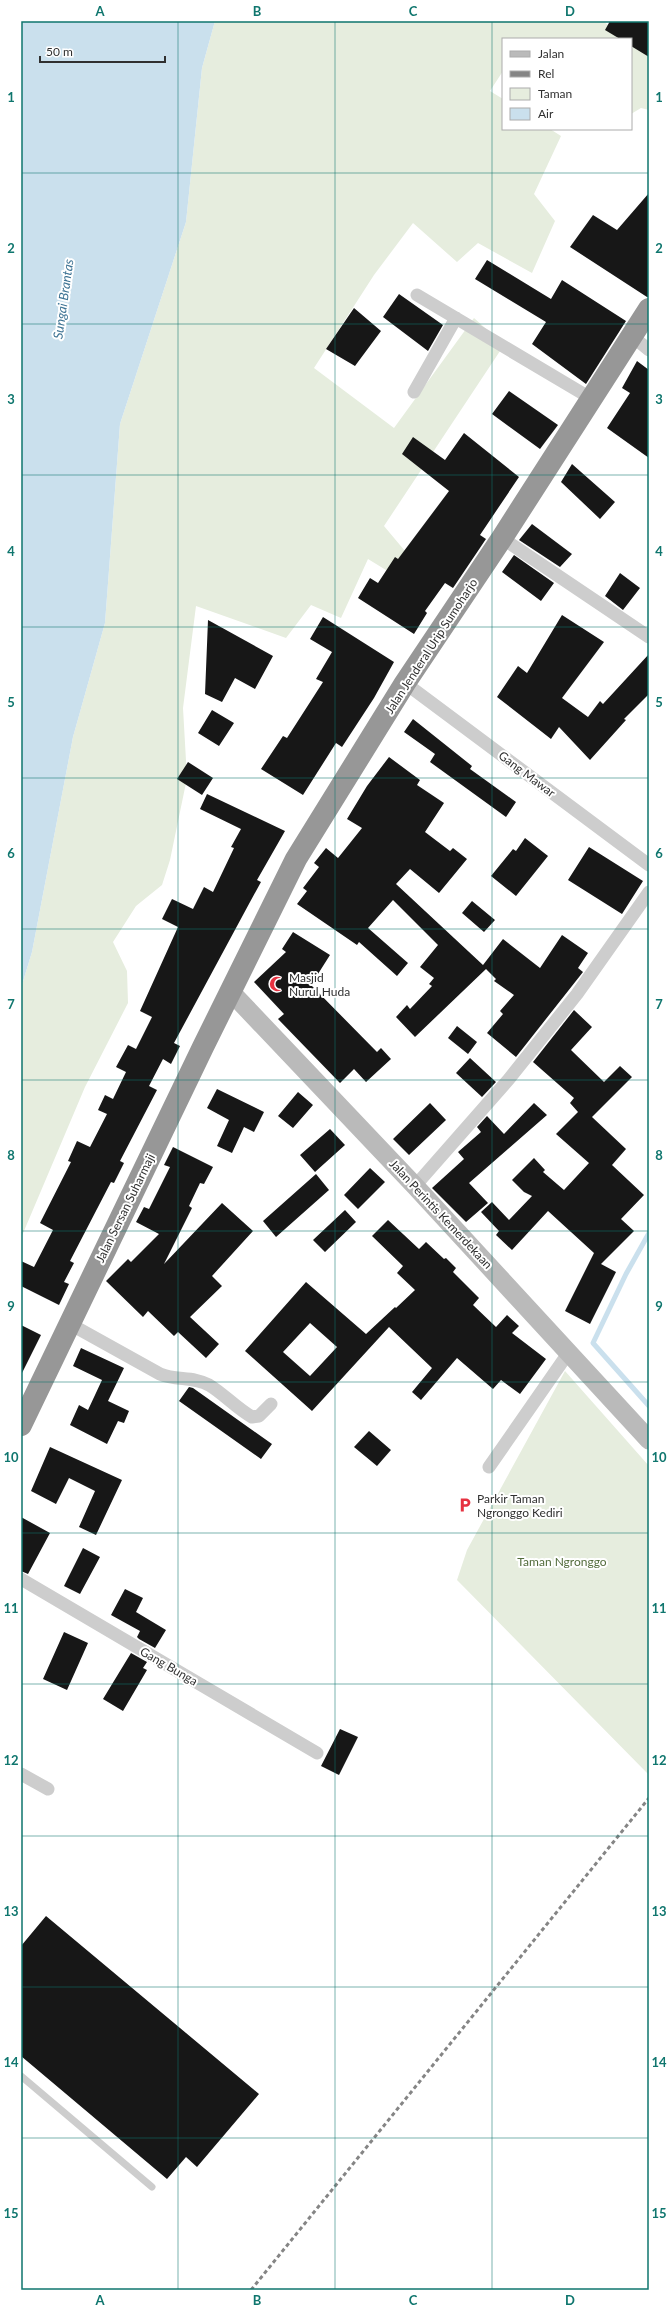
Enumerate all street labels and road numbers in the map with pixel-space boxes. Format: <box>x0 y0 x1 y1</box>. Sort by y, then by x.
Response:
street label: Jalan Jenderal Urip Sumoharjo <box>382 575 480 716</box>
street label: Gang Mawar <box>496 748 559 801</box>
street label: Jalan Sersan Suharmaji <box>92 1151 158 1265</box>
street label: Jalan Perintis Kemerdekaan <box>386 1156 496 1272</box>
street label: Gang Bunga <box>138 1644 200 1688</box>

